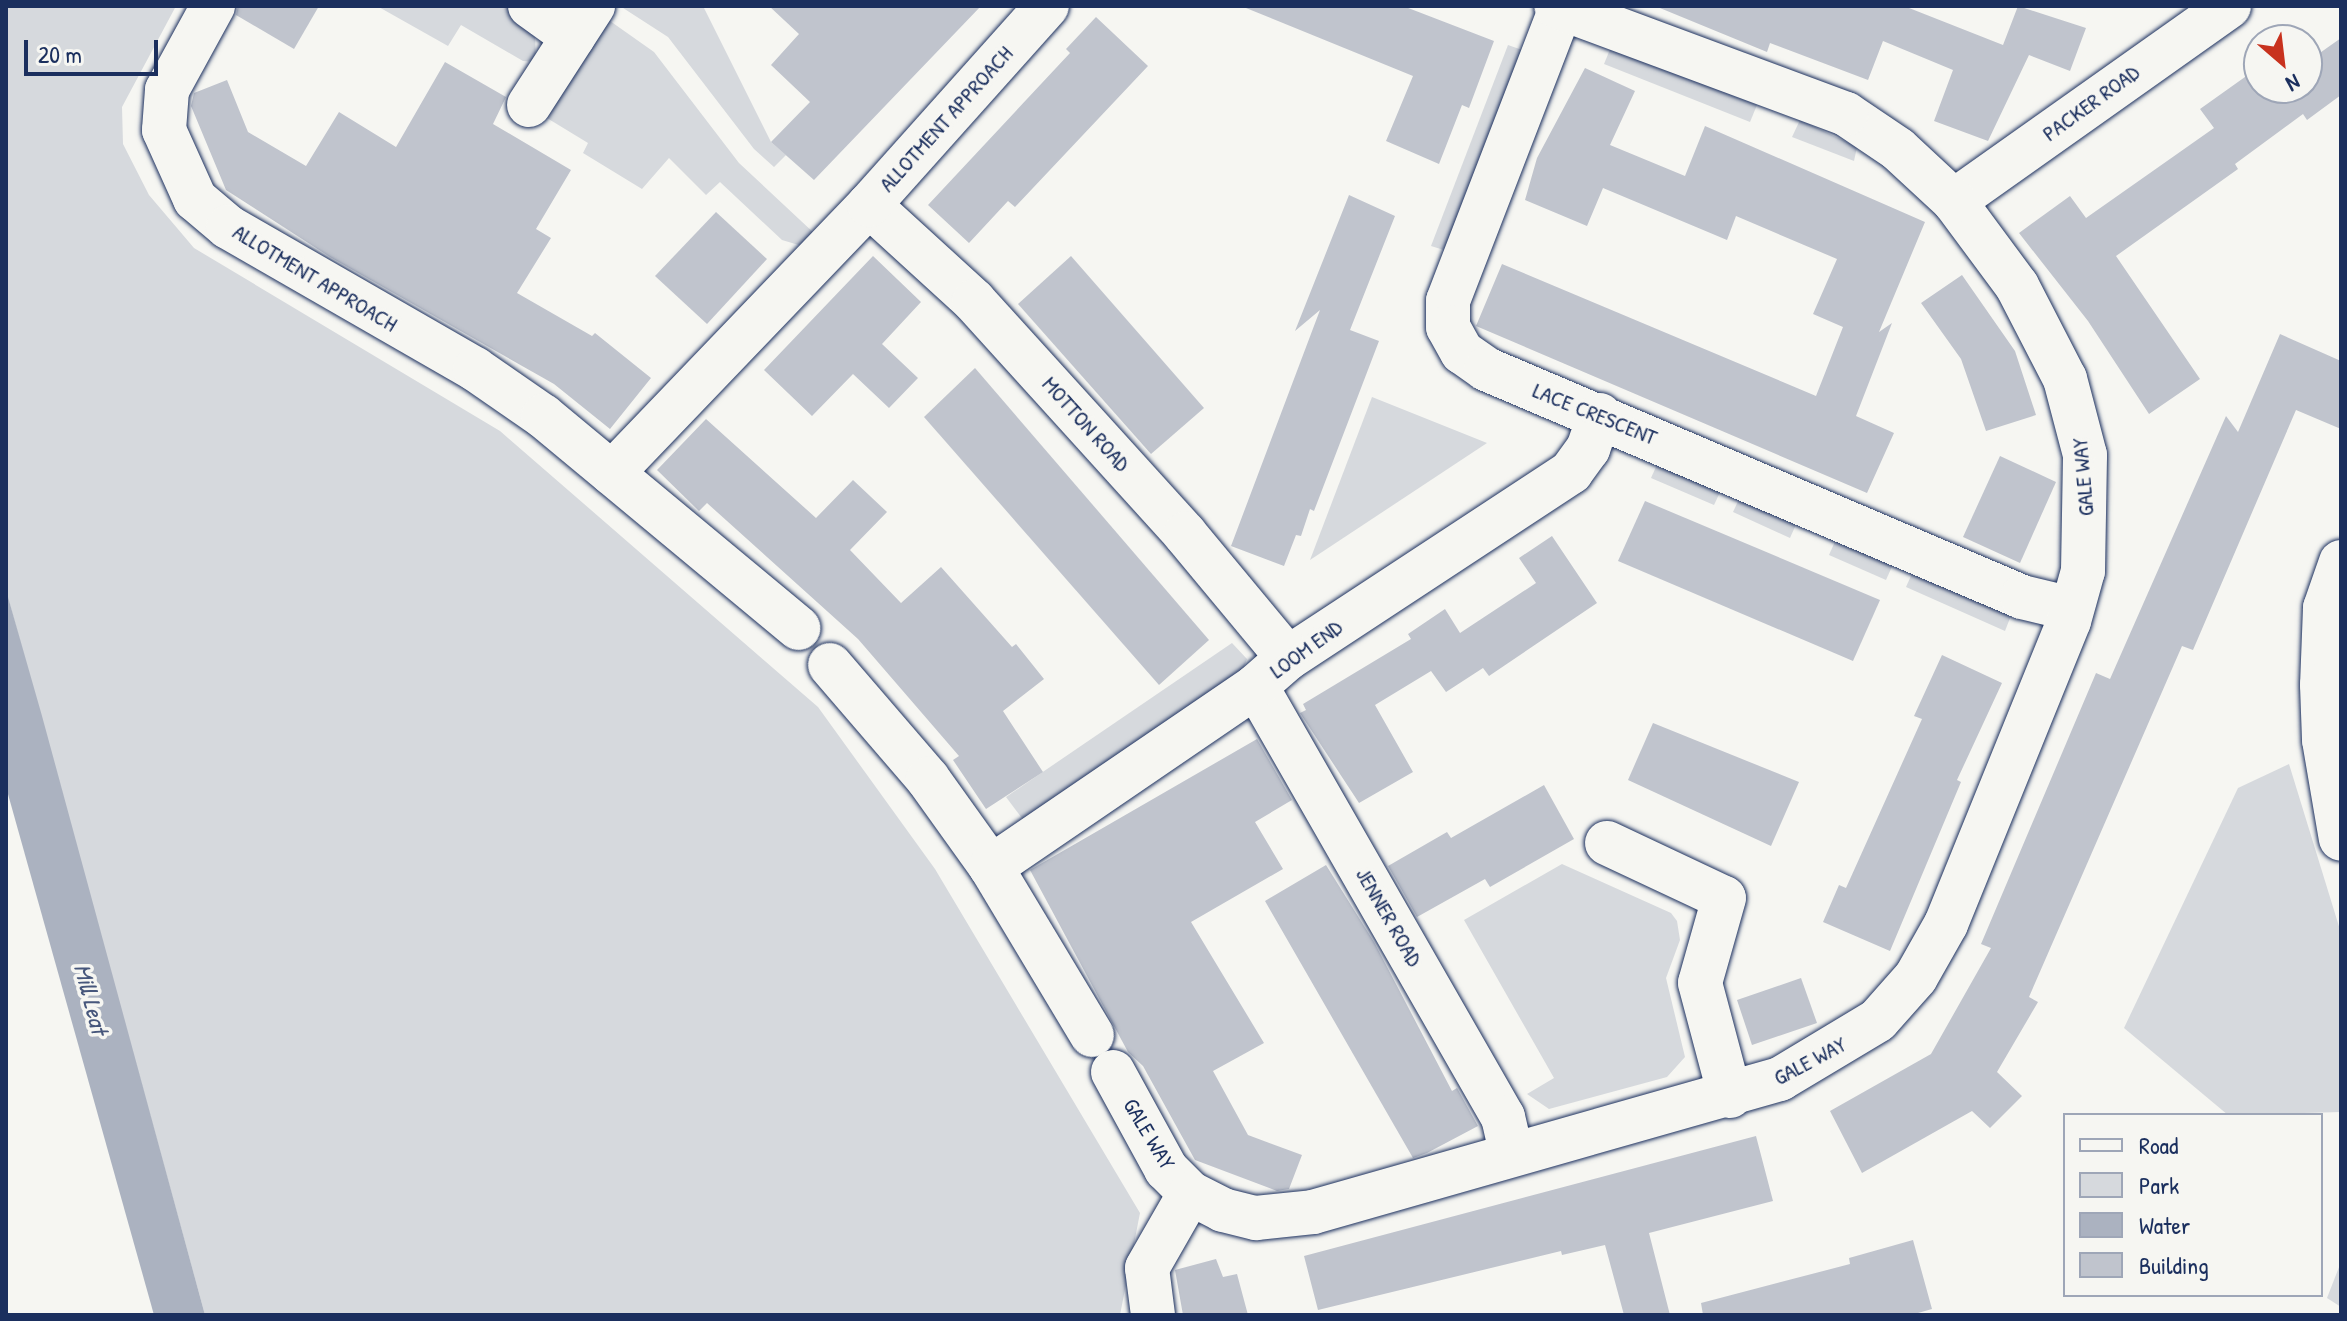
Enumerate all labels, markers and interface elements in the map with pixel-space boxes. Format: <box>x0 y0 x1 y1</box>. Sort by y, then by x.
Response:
scale bar <box>28 24 162 74</box>
north arrow <box>2243 24 2323 104</box>
text: 20 m <box>38 38 82 70</box>
street label: ALLOTMENT APPROACH <box>874 41 1018 197</box>
street label: PACKER ROAD <box>2038 59 2144 147</box>
text: N <box>2281 67 2306 99</box>
street label: ALLOTMENT APPROACH <box>228 219 402 337</box>
street label: MOTTON ROAD <box>1037 371 1135 477</box>
street label: LACE CRESCENT <box>1529 377 1661 451</box>
street label: GALE WAY <box>2066 437 2100 517</box>
street label: LOOM END <box>1265 614 1347 684</box>
street label: JENNER ROAD <box>1350 863 1428 971</box>
water label: Mill Leat <box>68 961 114 1037</box>
street label: GALE WAY <box>1769 1031 1851 1091</box>
street label: GALE WAY <box>1118 1094 1180 1174</box>
legend <box>2063 1113 2323 1297</box>
text: Road <box>2139 1129 2178 1161</box>
text: Park <box>2139 1169 2179 1201</box>
text: Water <box>2139 1209 2190 1241</box>
text: Building <box>2139 1249 2209 1281</box>

